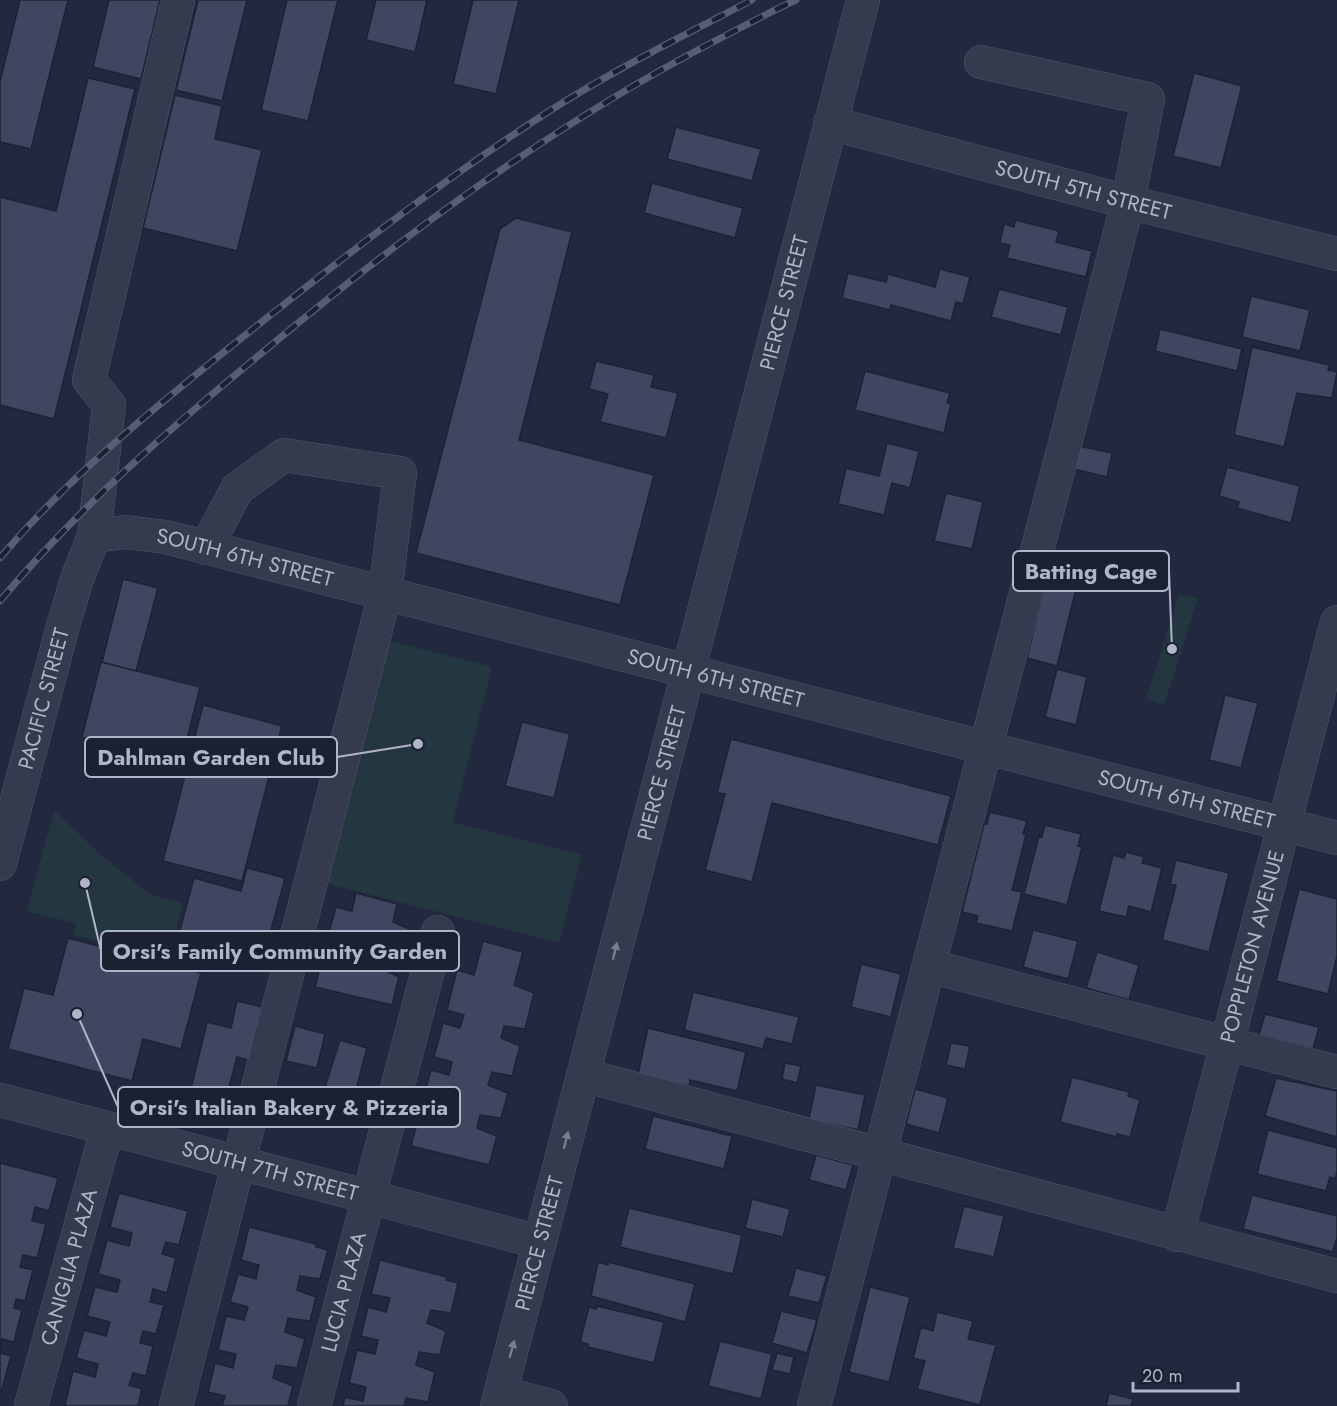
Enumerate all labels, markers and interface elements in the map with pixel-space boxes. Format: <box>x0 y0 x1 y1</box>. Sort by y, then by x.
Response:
street label: SOUTH 5TH STREET <box>992 152 1175 227</box>
street label: PIERCE STREET <box>752 232 816 373</box>
street label: SOUTH 6TH STREET <box>155 521 337 594</box>
callout: Batting Cage <box>1013 551 1169 591</box>
text: Batting Cage <box>1025 555 1157 587</box>
street label: PACIFIC STREET <box>11 624 77 773</box>
street label: SOUTH 6TH STREET <box>624 641 807 715</box>
street label: PIERCE STREET <box>630 702 694 844</box>
callout: Dahlman Garden Club <box>85 737 337 777</box>
text: Dahlman Garden Club <box>97 741 325 773</box>
street label: SOUTH 6TH STREET <box>1095 762 1278 836</box>
street label: POPPLETON AVENUE <box>1213 847 1292 1046</box>
callout: Orsi's Family Community Garden <box>101 931 459 971</box>
text: Orsi's Family Community Garden <box>113 935 447 967</box>
one-way arrow <box>610 942 620 961</box>
callout: Orsi's Italian Bakery & Pizzeria <box>118 1087 460 1127</box>
text: Orsi's Italian Bakery & Pizzeria <box>130 1091 448 1123</box>
one-way arrow <box>562 1131 571 1149</box>
street label: SOUTH 7TH STREET <box>178 1133 362 1209</box>
street label: PIERCE STREET <box>507 1173 571 1314</box>
street label: CANIGLIA PLAZA <box>33 1185 105 1349</box>
street label: LUCIA PLAZA <box>314 1228 374 1355</box>
one-way arrow <box>508 1340 517 1358</box>
scale bar <box>1133 1355 1238 1393</box>
text: 20 m <box>1142 1363 1182 1389</box>

